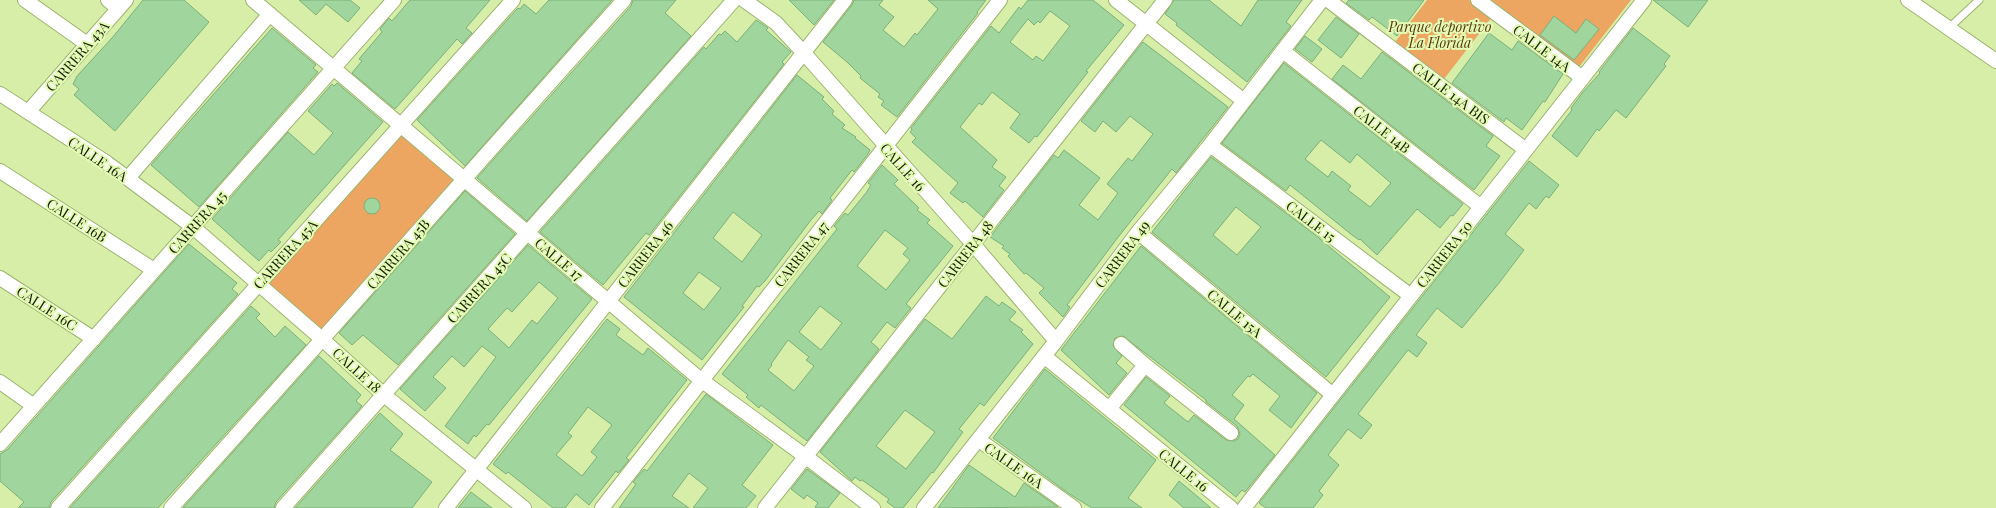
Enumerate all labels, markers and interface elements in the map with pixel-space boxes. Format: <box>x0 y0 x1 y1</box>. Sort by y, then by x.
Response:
street label: CARRERA 43A <box>41 17 113 95</box>
park label: Parque deportivo La Florida <box>1387 17 1492 52</box>
street label: CALLE 14A <box>1509 20 1575 76</box>
street label: CALLE 14A BIS <box>1409 58 1493 128</box>
street label: CALLE 14B <box>1350 101 1415 157</box>
street label: CALLE 16A <box>65 132 132 186</box>
street label: CALLE 16 <box>876 139 930 195</box>
street label: CARRERA 45 <box>164 186 230 258</box>
street label: CALLE 16B <box>43 194 111 247</box>
street label: CALLE 15 <box>1282 196 1340 246</box>
street label: CARRERA 45A <box>249 215 321 293</box>
street label: CARRERA 45B <box>362 215 434 293</box>
street label: CARRERA 49 <box>1090 216 1154 292</box>
street label: CARRERA 50 <box>1412 216 1476 292</box>
street label: CARRERA 46 <box>613 217 677 291</box>
street label: CARRERA 47 <box>769 217 833 291</box>
street label: CARRERA 48 <box>933 217 997 291</box>
street label: CALLE 17 <box>531 233 587 285</box>
street label: CARRERA 45C <box>442 249 516 327</box>
street label: CALLE 16C <box>13 281 81 335</box>
street label: CALLE 15A <box>1204 284 1267 342</box>
street label: CALLE 18 <box>329 343 385 397</box>
street label: CALLE 16A <box>981 438 1047 492</box>
street label: CALLE 16 <box>1155 444 1213 496</box>

